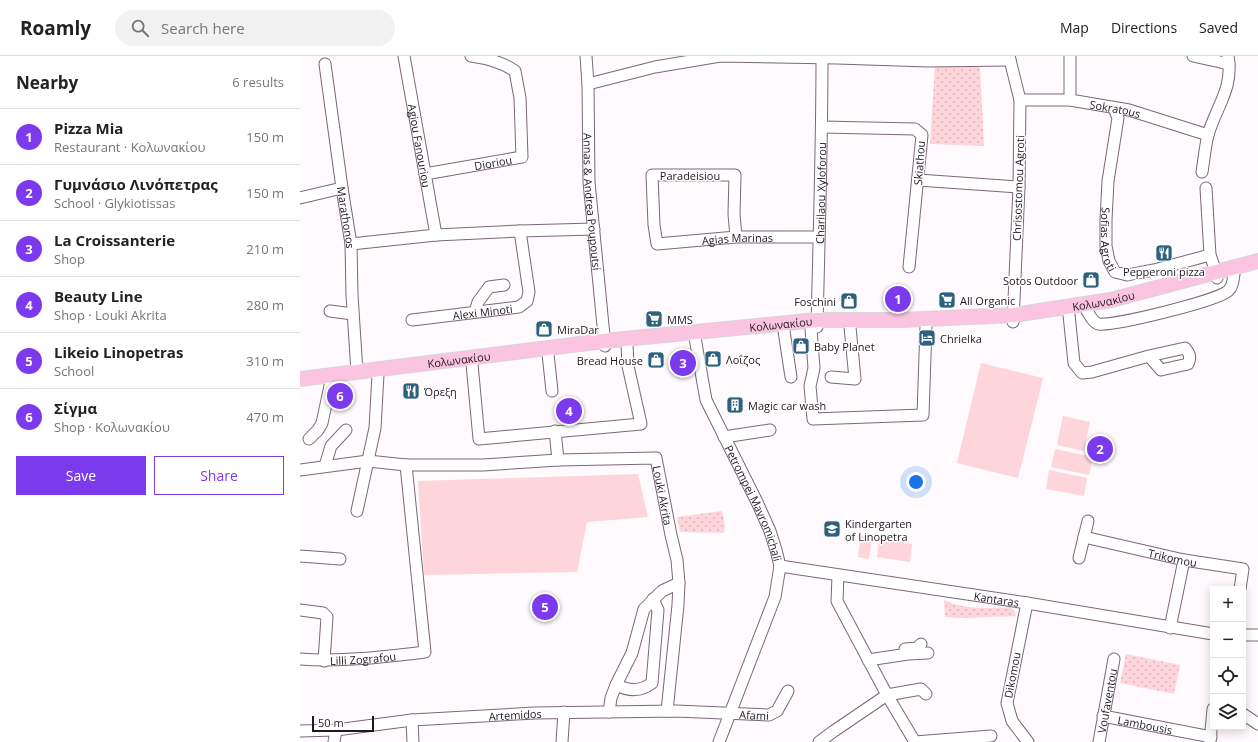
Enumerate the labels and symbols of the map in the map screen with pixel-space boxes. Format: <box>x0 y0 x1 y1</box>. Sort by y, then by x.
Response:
street label: Sokratous <box>1089 96 1143 121</box>
street label: Agiou Fanouriou <box>405 103 435 189</box>
street label: Annas & Andrea Poupoutsi <box>581 133 605 271</box>
street label: Chrisostomou Agroti <box>1009 135 1027 241</box>
street label: Skiathou <box>910 140 928 186</box>
street label: Charilaou Xyloforou <box>812 142 829 244</box>
street label: Dioriou <box>473 151 513 173</box>
street label: Paradeisiou <box>660 168 720 183</box>
street label: Marathonos <box>334 185 359 249</box>
street label: Sofias Agroti <box>1098 207 1120 274</box>
street label: Agias Marinas <box>701 230 773 248</box>
restaurant icon: Pepperoni pizza <box>1154 243 1174 263</box>
place label: Pepperoni pizza <box>1123 264 1205 279</box>
shop icon: Sotos Outdoor <box>1081 270 1101 290</box>
place label: Sotos Outdoor <box>1003 273 1078 288</box>
pin: 1 <box>885 284 911 314</box>
street label: Κολωνακίου <box>1071 287 1136 313</box>
supermarket icon: All Organic <box>937 290 957 310</box>
shop icon: Foschini <box>839 291 859 311</box>
place label: All Organic <box>960 293 1015 308</box>
place label: Foschini <box>794 294 836 309</box>
street label: Alexi Minoti <box>452 300 513 323</box>
supermarket icon: MMS <box>644 309 664 329</box>
place label: MMS <box>667 312 693 327</box>
street label: Κολωνακίου <box>749 313 813 334</box>
shop icon: MiraDar <box>534 319 554 339</box>
place label: MiraDar <box>557 322 599 337</box>
hotel icon: Chrielka <box>917 328 937 348</box>
place label: Chrielka <box>940 331 982 346</box>
shop icon: Baby Planet <box>791 336 811 356</box>
place label: Baby Planet <box>814 339 875 354</box>
street label: Κολωνακίου <box>426 348 491 371</box>
pin: 3 <box>670 348 696 378</box>
shop icon: Λοΐζος <box>703 349 723 369</box>
shop icon: Bread House <box>646 350 666 370</box>
place label: Λοΐζος <box>726 352 760 367</box>
place label: Bread House <box>577 353 643 368</box>
pin: 6 <box>327 381 353 411</box>
restaurant icon: Όρεξη <box>401 381 421 401</box>
place label: Όρεξη <box>423 384 457 399</box>
building icon: Magic car wash <box>725 395 745 415</box>
pin: 4 <box>556 396 582 426</box>
place label: Magic car wash <box>748 398 826 413</box>
pin: 2 <box>1087 434 1113 464</box>
street label: Petrompei Mavromichali <box>722 442 786 563</box>
street label: Louki Akrita <box>650 464 676 526</box>
your location <box>906 472 926 492</box>
place label: Kindergarten of Linopetra <box>845 516 912 544</box>
school or university icon: Kindergarten of Linopetra <box>822 519 842 539</box>
street label: Trikomou <box>1147 545 1198 569</box>
street label: Kantaras <box>973 588 1020 609</box>
pin: 5 <box>532 592 558 622</box>
street label: Lilli Zografou <box>330 648 397 667</box>
street label: Dikomou <box>1000 651 1024 699</box>
street label: Voufaventou <box>1093 667 1120 734</box>
street label: Artemidos <box>488 705 542 723</box>
street label: Afami <box>739 706 769 722</box>
street label: Lambousis <box>1117 712 1174 737</box>
scale bar <box>312 714 374 733</box>

